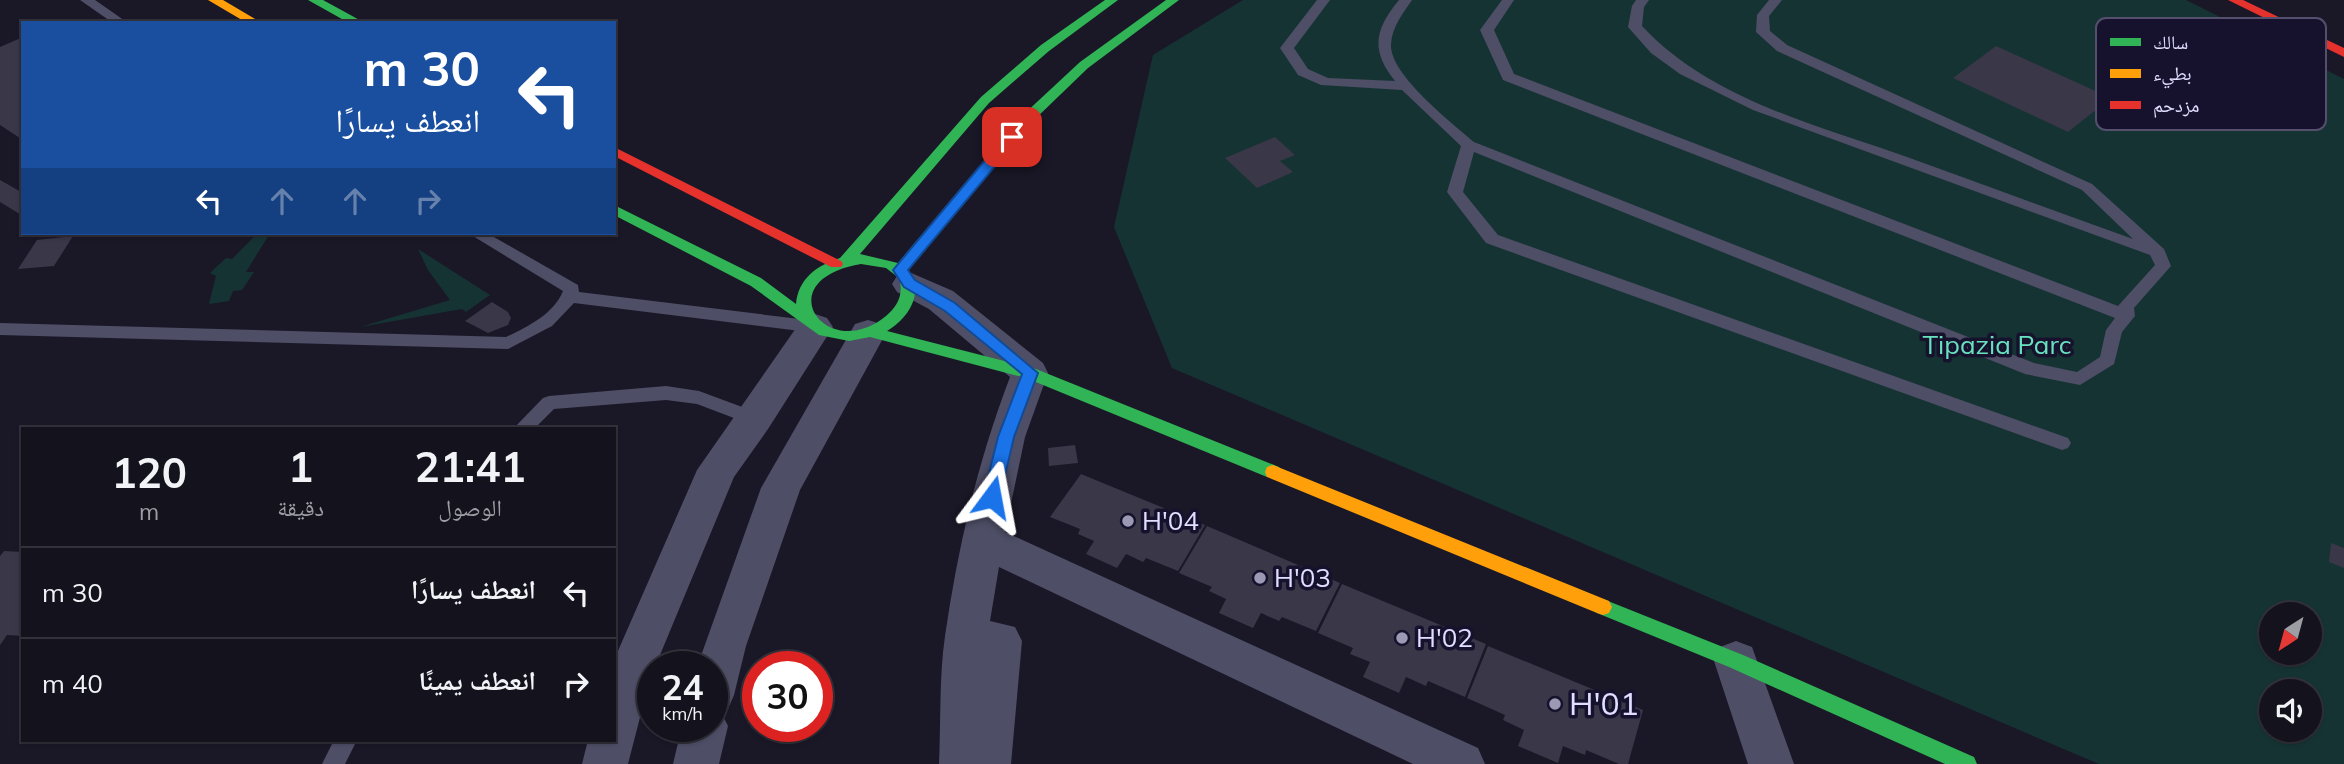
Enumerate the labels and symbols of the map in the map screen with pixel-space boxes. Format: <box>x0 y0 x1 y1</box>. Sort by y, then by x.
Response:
legend <box>2096 18 2326 130</box>
text: سالك <box>2153 30 2188 54</box>
text: بطيء <box>2153 61 2192 89</box>
text: مزدحم <box>2153 93 2199 118</box>
pin <box>982 107 1042 167</box>
park label: Tipazia Parc <box>1922 328 2072 361</box>
position arrow <box>955 460 1029 534</box>
place label: H'04 <box>1142 504 1199 537</box>
marker: H'04 <box>1120 513 1136 529</box>
place label: H'03 <box>1274 561 1331 594</box>
marker: H'03 <box>1252 570 1268 586</box>
north arrow <box>2259 602 2322 665</box>
place label: H'02 <box>1416 621 1473 654</box>
marker: H'02 <box>1394 630 1410 646</box>
speed limit sign: 30 <box>742 651 833 742</box>
place label: H'01 <box>1569 683 1639 723</box>
marker: H'01 <box>1547 696 1563 712</box>

